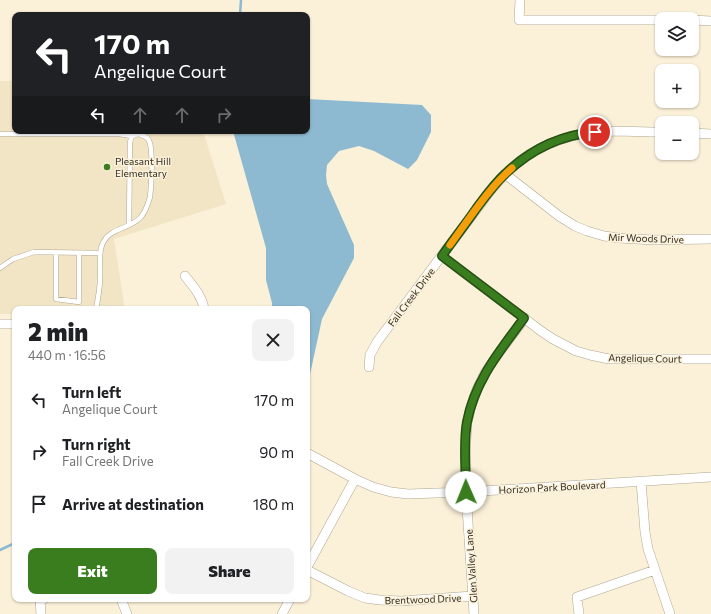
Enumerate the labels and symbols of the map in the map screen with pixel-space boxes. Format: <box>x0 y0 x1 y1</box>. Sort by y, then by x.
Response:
pin <box>578 115 612 149</box>
place label: Pleasant Hill Elementary <box>115 155 171 179</box>
marker: Pleasant Hill Elementary <box>102 162 112 172</box>
street label: Mir Woods Drive <box>608 231 684 245</box>
street label: Fall Creek Drive <box>385 265 437 329</box>
street label: Angelique Court <box>608 351 682 365</box>
position arrow <box>445 471 487 513</box>
street label: Horizon Park Boulevard <box>498 478 606 496</box>
street label: Glen Valley Lane <box>462 529 480 603</box>
street label: Brentwood Drive <box>384 592 462 606</box>

